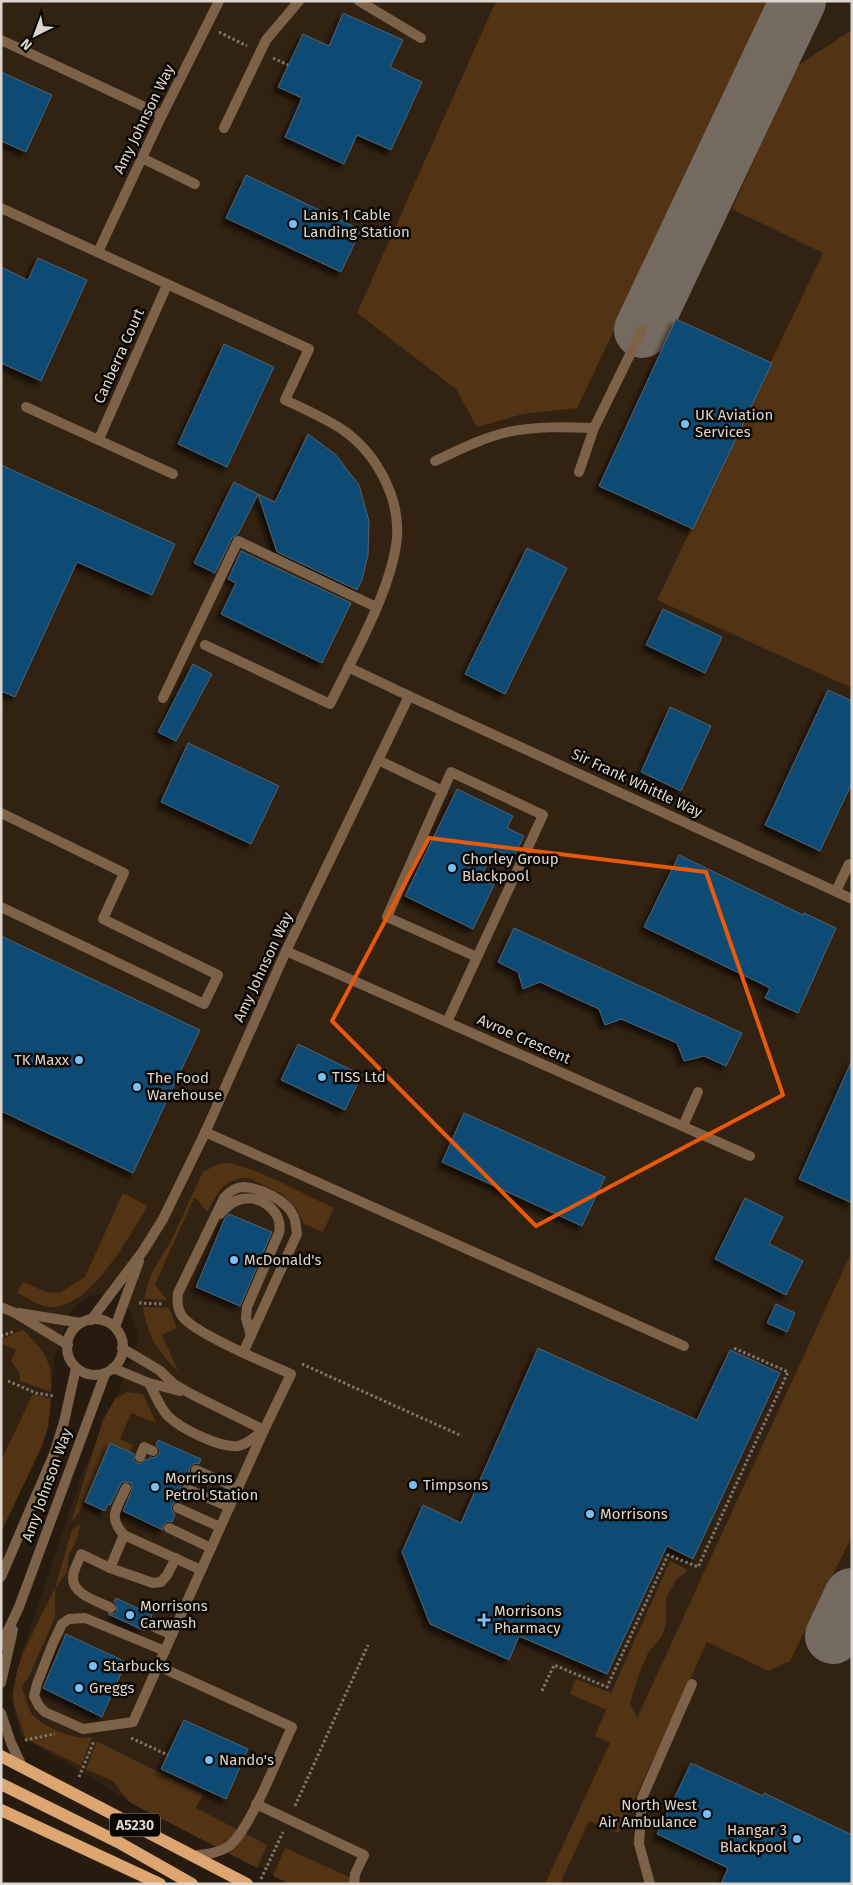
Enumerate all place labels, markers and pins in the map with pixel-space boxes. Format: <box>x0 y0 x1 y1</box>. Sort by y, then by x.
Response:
place label: Lanis 1 Cable Landing Station <box>303 206 410 241</box>
marker: Lanis 1 Cable Landing Station <box>287 218 299 230</box>
place label: UK Aviation Services <box>695 406 773 441</box>
marker: UK Aviation Services <box>679 418 691 430</box>
place label: Chorley Group Blackpool <box>462 850 559 885</box>
marker: Chorley Group Blackpool <box>446 862 458 874</box>
place label: TK Maxx <box>14 1051 70 1069</box>
marker: TK Maxx <box>73 1054 85 1066</box>
place label: TISS Ltd <box>332 1068 386 1086</box>
place label: The Food Warehouse <box>147 1069 222 1104</box>
marker: TISS Ltd <box>316 1071 328 1083</box>
marker: The Food Warehouse <box>131 1081 143 1093</box>
place label: McDonald's <box>244 1251 322 1269</box>
marker: McDonald's <box>228 1254 240 1266</box>
place label: Morrisons Petrol Station <box>165 1469 258 1504</box>
place label: Timpsons <box>423 1476 488 1494</box>
marker: Timpsons <box>407 1479 419 1491</box>
marker: Morrisons Petrol Station <box>149 1481 161 1493</box>
place label: Morrisons <box>600 1505 668 1523</box>
marker: Morrisons <box>584 1508 596 1520</box>
place label: Morrisons Carwash <box>140 1597 208 1632</box>
place label: Morrisons Pharmacy <box>494 1602 562 1637</box>
marker: Morrisons Carwash <box>124 1609 136 1621</box>
marker: Morrisons Pharmacy <box>478 1614 490 1626</box>
place label: Starbucks <box>103 1657 170 1675</box>
marker: Starbucks <box>87 1660 99 1672</box>
place label: Greggs <box>89 1679 134 1697</box>
marker: Greggs <box>73 1682 85 1694</box>
place label: Nando's <box>219 1751 274 1769</box>
marker: Nando's <box>203 1754 215 1766</box>
place label: North West Air Ambulance <box>599 1796 698 1831</box>
marker: North West Air Ambulance <box>701 1808 713 1820</box>
place label: Hangar 3 Blackpool <box>720 1821 788 1856</box>
marker: Hangar 3 Blackpool <box>791 1833 803 1845</box>

